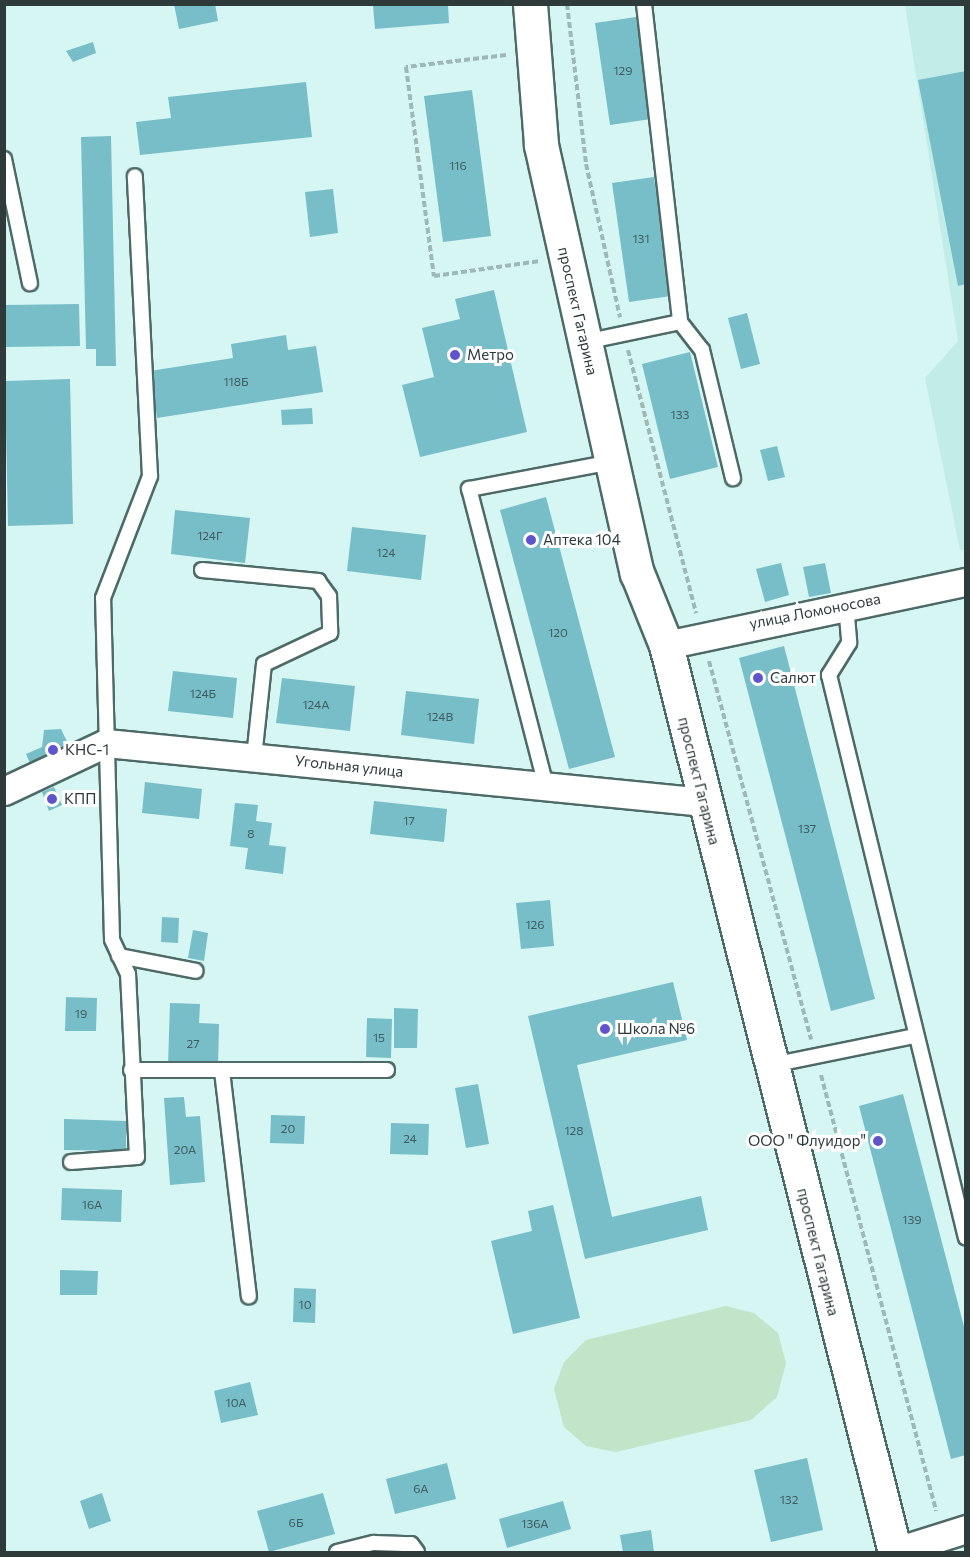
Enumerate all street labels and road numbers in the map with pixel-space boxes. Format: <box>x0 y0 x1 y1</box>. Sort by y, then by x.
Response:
street label: проспект Гагарина <box>554 245 602 377</box>
street label: улица Ломоносова <box>748 589 882 633</box>
street label: проспект Гагарина <box>674 715 724 847</box>
street label: Угольная улица <box>294 751 404 781</box>
street label: проспект Гагарина <box>793 1186 843 1318</box>

